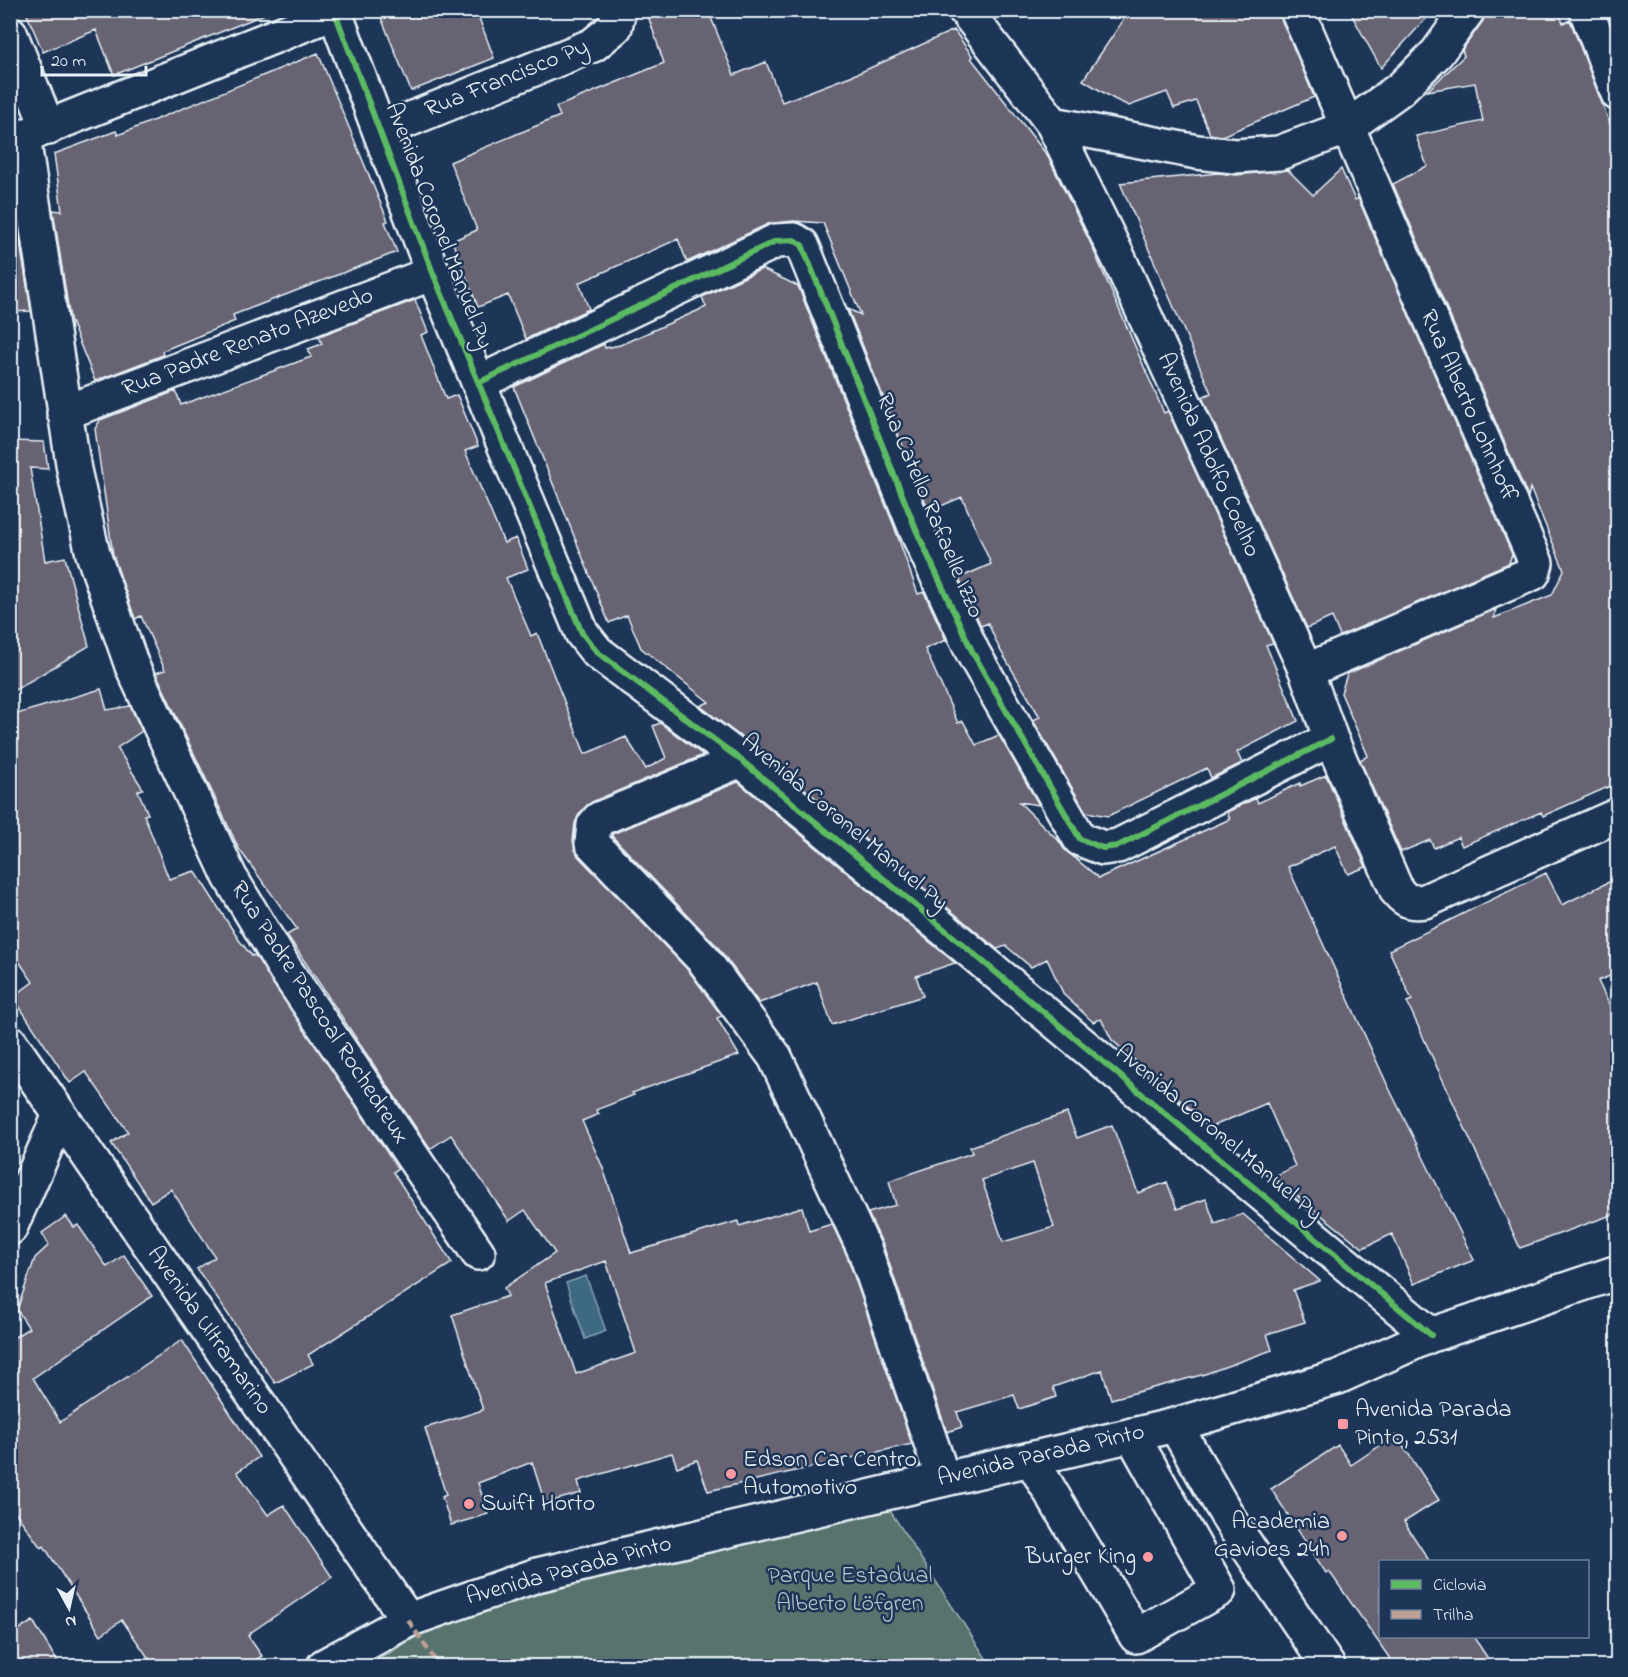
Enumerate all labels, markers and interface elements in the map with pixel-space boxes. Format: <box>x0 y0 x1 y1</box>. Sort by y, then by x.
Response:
street label: Rua Francisco Py <box>420 30 595 129</box>
scale bar <box>42 39 146 77</box>
text: 20 m <box>51 49 86 75</box>
street label: Avenida Coronel Manuel Py <box>374 97 501 355</box>
street label: Rua Padre Renato Azevedo <box>117 279 379 407</box>
street label: Rua Alberto Lohnhoff <box>1410 304 1526 508</box>
street label: Avenida Adolfo Coelho <box>1147 347 1269 563</box>
street label: Rua Catello Rafaelle Izzo <box>866 388 992 624</box>
street label: Avenida Coronel Manuel Py <box>732 725 956 921</box>
street label: Rua Padre Pascoal Rochedreux <box>221 875 417 1151</box>
street label: Avenida Coronel Manuel Py <box>1106 1036 1330 1232</box>
street label: Avenida Ultramarino <box>137 1239 281 1423</box>
place label: Avenida Parada Pinto, 2531 <box>1355 1393 1511 1456</box>
street label: Avenida Parada Pinto <box>934 1415 1148 1497</box>
marker: Avenida Parada Pinto, 2531 <box>1336 1417 1350 1431</box>
place label: Edson Car Centro Automotivo <box>743 1443 917 1506</box>
marker: Edson Car Centro Automotivo <box>724 1467 738 1481</box>
place label: Swift Horto <box>481 1487 595 1522</box>
marker: Swift Horto <box>462 1497 476 1511</box>
place label: Academia Gavioes 24h <box>1214 1505 1330 1568</box>
street label: Avenida Parada Pinto <box>462 1527 676 1615</box>
marker: Academia Gavioes 24h <box>1335 1529 1349 1543</box>
place label: Burger King <box>1024 1540 1136 1575</box>
marker: Burger King <box>1141 1550 1155 1564</box>
park label: Parque Estadual Alberto Löfgren <box>767 1559 933 1622</box>
legend <box>1379 1560 1589 1638</box>
text: Ciclovia <box>1433 1573 1486 1599</box>
north arrow <box>39 1578 99 1638</box>
text: Trilha <box>1433 1603 1473 1629</box>
text: N <box>64 1608 78 1634</box>

